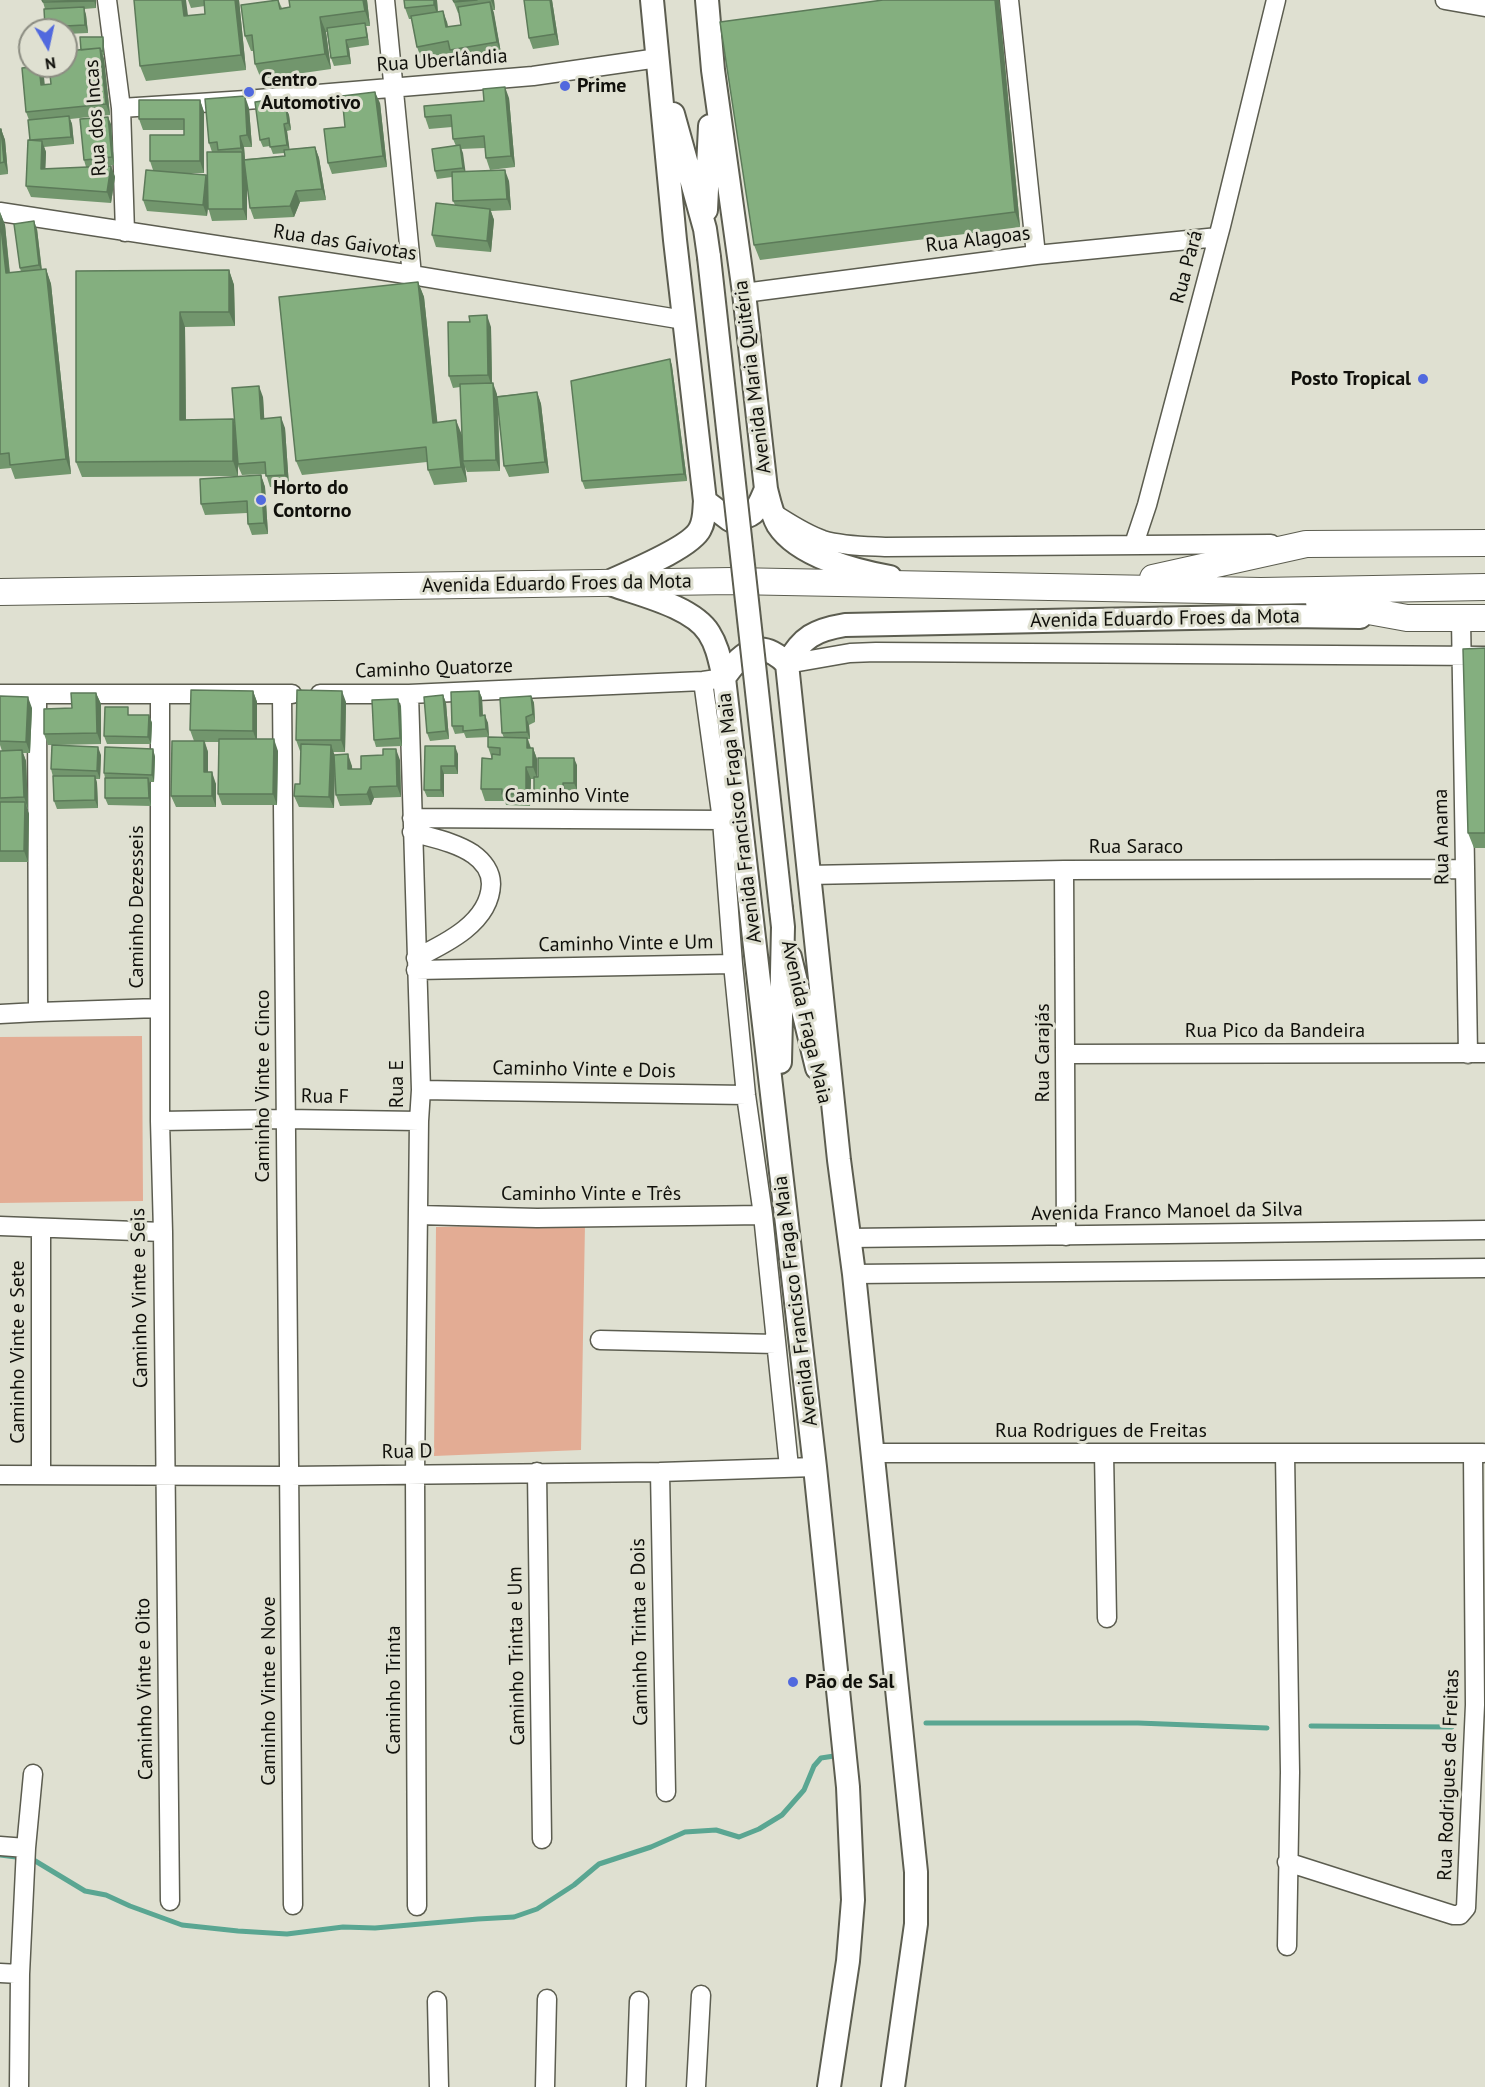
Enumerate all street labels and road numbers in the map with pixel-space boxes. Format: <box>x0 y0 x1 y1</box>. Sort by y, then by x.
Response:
street label: Rua Uberlândia <box>376 44 508 78</box>
street label: Rua dos Incas <box>80 59 112 177</box>
street label: Rua das Gaivotas <box>272 220 418 266</box>
street label: Rua Alagoas <box>924 222 1032 258</box>
street label: Rua Pará <box>1166 228 1208 306</box>
street label: Avenida Maria Quitéria <box>729 279 777 475</box>
street label: Avenida Eduardo Froes da Mota <box>422 570 692 598</box>
street label: Avenida Eduardo Froes da Mota <box>1030 605 1300 633</box>
street label: Caminho Quatorze <box>355 654 513 684</box>
street label: Avenida Francisco Fraga Maia <box>713 691 767 945</box>
street label: Caminho Vinte <box>505 784 629 808</box>
street label: Rua Anama <box>1429 789 1455 885</box>
street label: Caminho Dezesseis <box>125 825 149 989</box>
street label: Rua Saraco <box>1089 835 1183 859</box>
street label: Caminho Vinte e Um <box>538 930 714 958</box>
street label: Avenida Fraga Maia <box>776 938 836 1106</box>
street label: Caminho Vinte e Cinco <box>251 990 275 1182</box>
street label: Rua Carajás <box>1031 1003 1055 1103</box>
street label: Rua Pico da Bandeira <box>1185 1019 1365 1043</box>
street label: Caminho Vinte e Dois <box>492 1056 676 1084</box>
street label: Rua E <box>385 1060 409 1108</box>
street label: Rua F <box>301 1085 349 1109</box>
street label: Avenida Francisco Fraga Maia <box>769 1174 823 1428</box>
street label: Caminho Vinte e Três <box>501 1182 681 1206</box>
street label: Avenida Franco Manoel da Silva <box>1031 1198 1303 1226</box>
street label: Caminho Vinte e Seis <box>126 1208 154 1388</box>
street label: Caminho Vinte e Sete <box>6 1260 30 1444</box>
street label: Rua Rodrigues de Freitas <box>995 1419 1207 1443</box>
street label: Rua D <box>381 1440 433 1464</box>
street label: Caminho Trinta e Dois <box>626 1538 654 1726</box>
street label: Caminho Trinta e Um <box>503 1566 531 1746</box>
street label: Caminho Vinte e Nove <box>257 1596 281 1786</box>
street label: Caminho Vinte e Oito <box>131 1598 159 1780</box>
street label: Caminho Trinta <box>382 1625 406 1755</box>
street label: Rua Rodrigues de Freitas <box>1433 1669 1465 1881</box>

